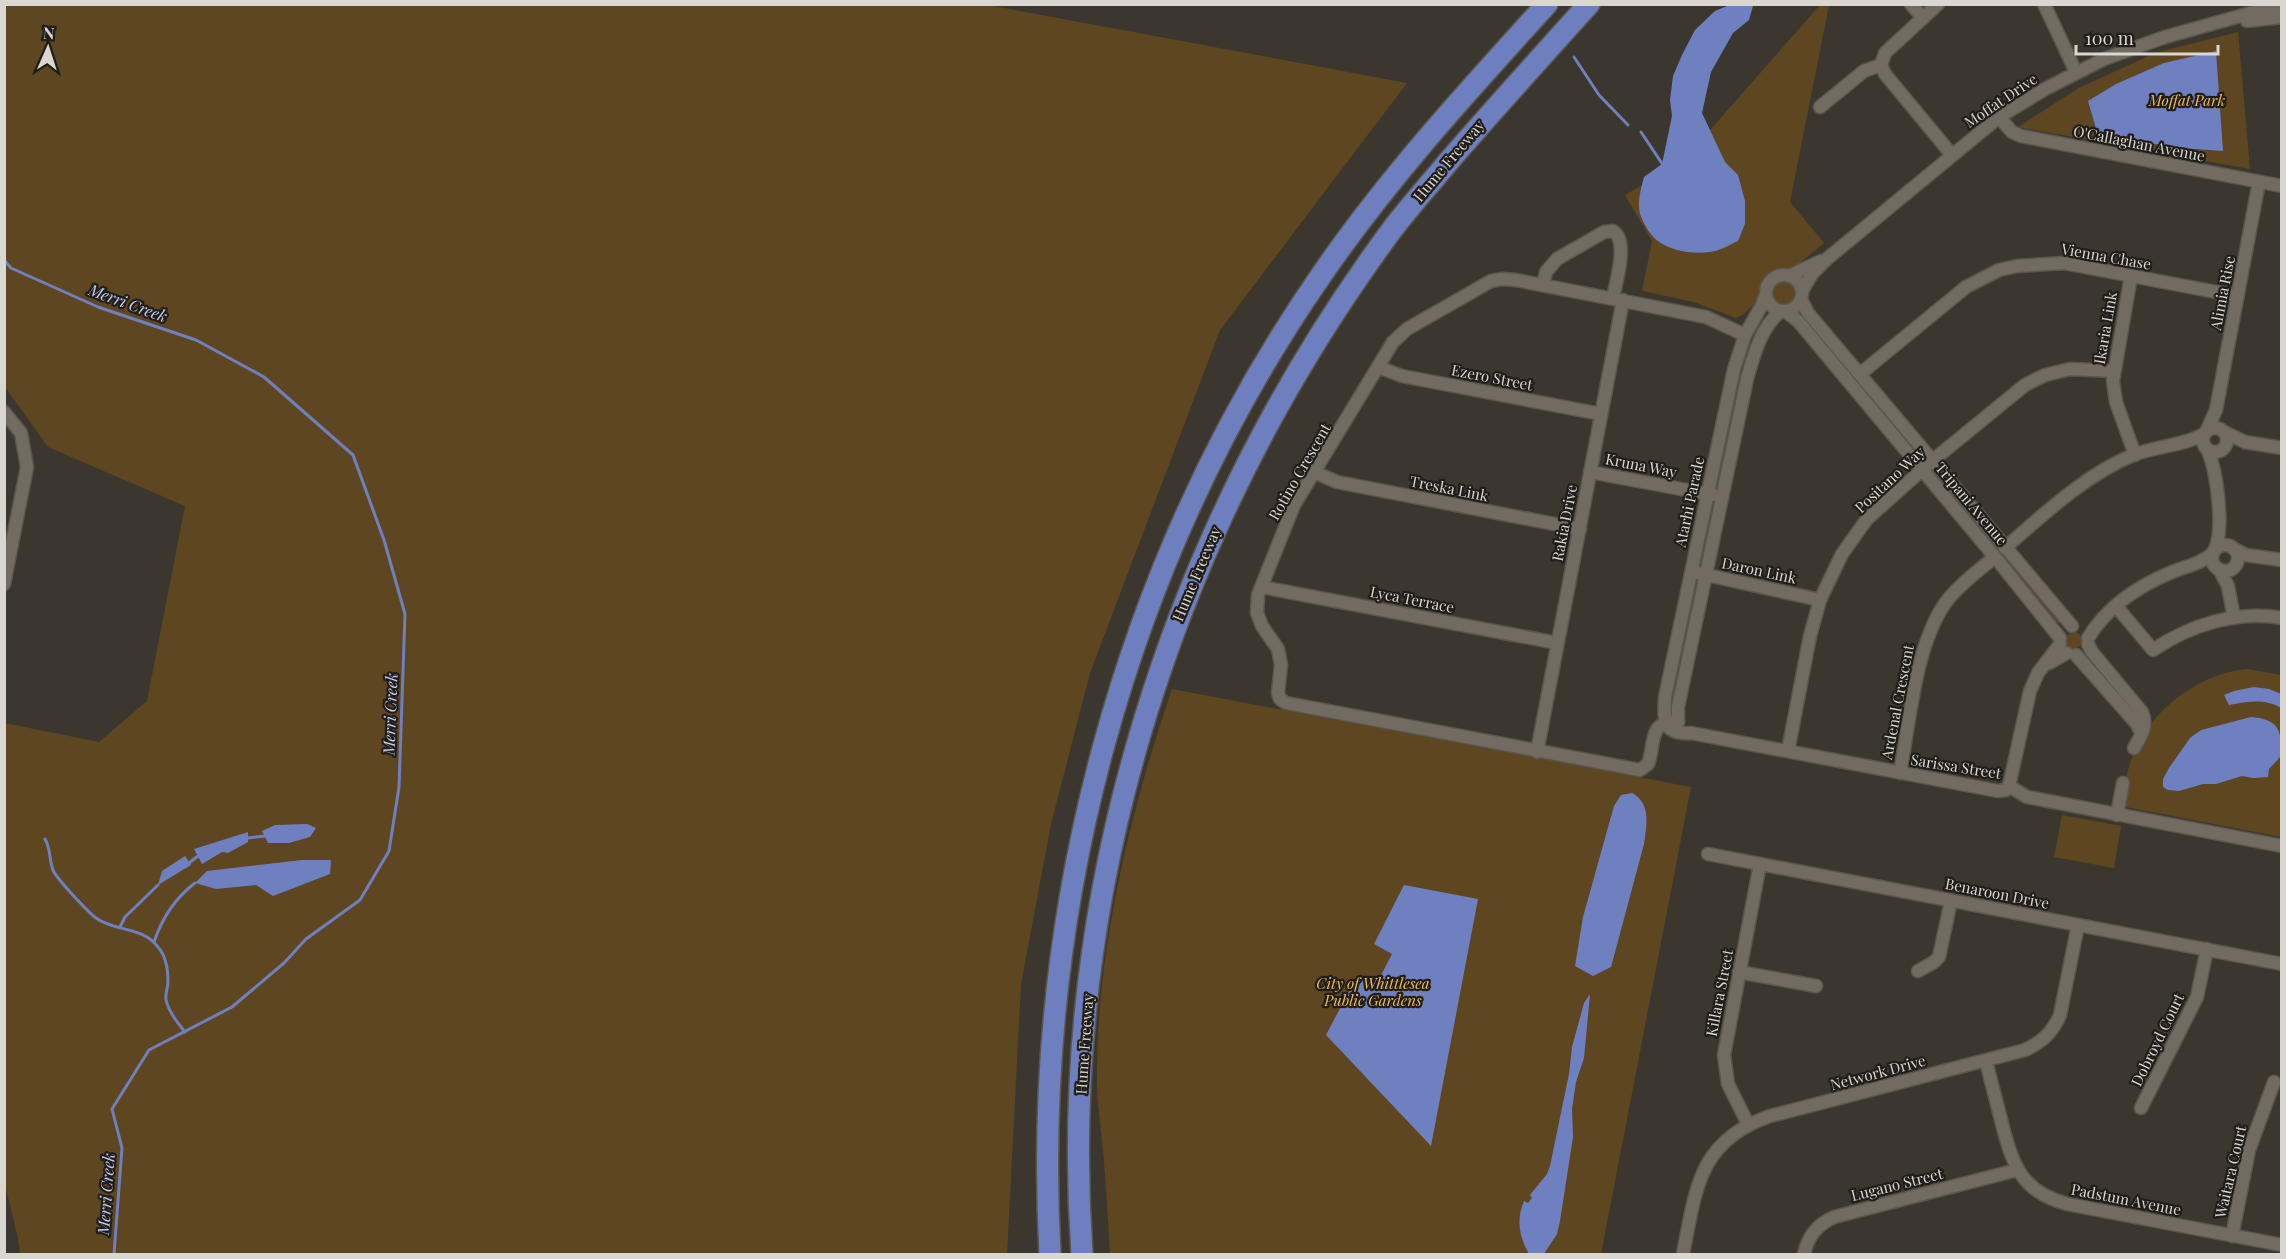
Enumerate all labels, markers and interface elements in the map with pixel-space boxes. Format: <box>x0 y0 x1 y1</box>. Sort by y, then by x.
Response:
north arrow <box>18 18 78 78</box>
scale bar <box>2076 18 2218 56</box>
text: N <box>42 22 56 43</box>
text: 100 m <box>2085 26 2134 50</box>
street label: Moffat Drive <box>1960 68 2041 132</box>
park label: Moffat Park <box>2148 90 2225 110</box>
street label: Hume Freeway <box>1408 115 1489 205</box>
street label: O'Callaghan Avenue <box>2072 120 2207 166</box>
street label: Vienna Chase <box>2059 238 2153 274</box>
street label: Alimia Rise <box>2205 254 2239 333</box>
water label: Merri Creek <box>85 278 170 326</box>
street label: Ikaria Link <box>2089 289 2121 366</box>
street label: Ezero Street <box>1450 359 1535 395</box>
street label: Rotino Crescent <box>1263 419 1335 524</box>
street label: Positano Way <box>1850 441 1929 517</box>
street label: Kruna Way <box>1604 448 1679 482</box>
street label: Atarhi Parade <box>1669 455 1708 550</box>
street label: Tripani Avenue <box>1931 458 2012 549</box>
street label: Treska Link <box>1408 471 1491 506</box>
street label: Rakia Drive <box>1547 483 1581 563</box>
street label: Hume Freeway <box>1167 523 1225 624</box>
street label: Daron Link <box>1720 552 1799 588</box>
street label: Lyca Terrace <box>1368 581 1456 617</box>
street label: Ardenal Crescent <box>1876 642 1918 762</box>
water label: Merri Creek <box>378 673 401 756</box>
street label: Sarissa Street <box>1909 749 2004 783</box>
street label: Benaroon Drive <box>1943 873 2051 913</box>
street label: Killara Street <box>1701 947 1737 1038</box>
park label: City of Whittlesea Public Gardens <box>1316 973 1430 1010</box>
street label: Dobroyd Court <box>2126 989 2189 1089</box>
street label: Hume Freeway <box>1071 992 1098 1095</box>
street label: Network Drive <box>1828 1050 1928 1094</box>
street label: Waitara Court <box>2209 1123 2251 1221</box>
water label: Merri Creek <box>92 1152 119 1237</box>
street label: Lugano Street <box>1849 1163 1945 1205</box>
street label: Padstum Avenue <box>2069 1179 2183 1219</box>

